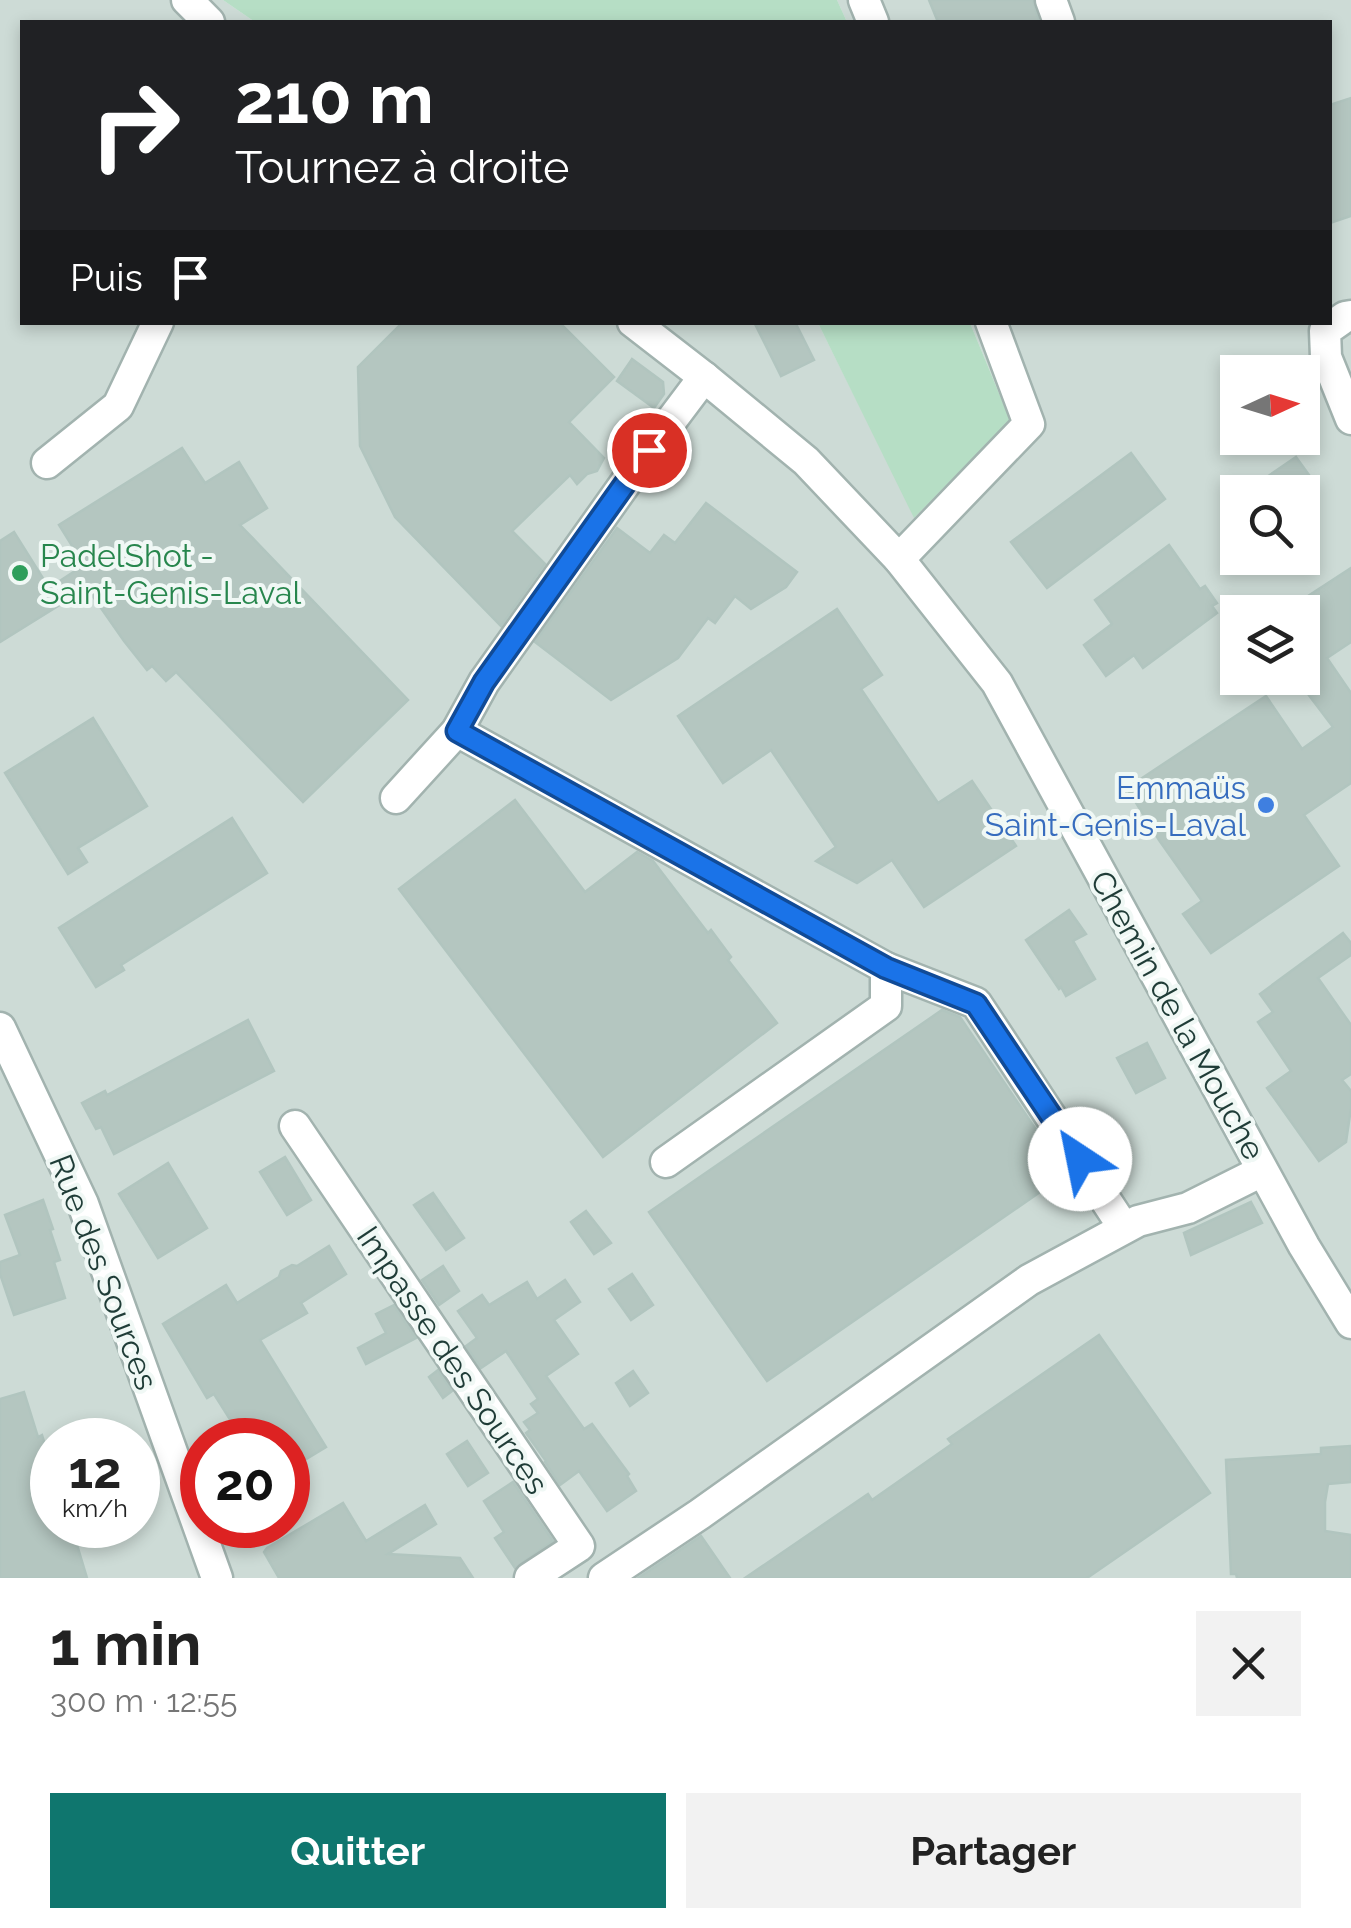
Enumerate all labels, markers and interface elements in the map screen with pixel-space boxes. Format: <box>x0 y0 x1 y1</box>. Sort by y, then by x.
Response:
text: 210 m <box>235 57 434 139</box>
icon: right <box>70 60 200 190</box>
text: Tournez à droite <box>235 141 569 194</box>
icon: arrive <box>163 250 218 305</box>
text: Puis <box>70 255 143 300</box>
north arrow <box>1220 355 1320 455</box>
map controls <box>1220 355 1320 695</box>
pin <box>607 408 692 493</box>
icon: arrive <box>622 423 677 478</box>
button: search <box>1220 475 1320 575</box>
place label: PadelShot - Saint-Genis-Laval <box>40 537 301 611</box>
marker: PadelShot - Saint-Genis-Laval <box>9 562 31 584</box>
button: layers <box>1220 595 1320 695</box>
place label: Emmaüs Saint-Genis-Laval <box>985 769 1246 843</box>
marker: Emmaüs Saint-Genis-Laval <box>1255 794 1277 816</box>
street label: Chemin de la Mouche <box>1083 864 1273 1166</box>
position arrow <box>1028 1107 1132 1211</box>
street label: Rue des Sources <box>42 1149 166 1395</box>
street label: Impasse des Sources <box>350 1219 556 1501</box>
speed limit sign: 20 <box>180 1418 310 1548</box>
text: 12 <box>69 1441 121 1500</box>
text: km/h <box>62 1493 128 1523</box>
text: 1 min <box>50 1609 201 1679</box>
button: close <box>1196 1611 1301 1716</box>
text: 300 m · 12:55 <box>50 1682 237 1719</box>
button: Quitter <box>50 1793 666 1908</box>
button: Partager <box>686 1793 1301 1908</box>

